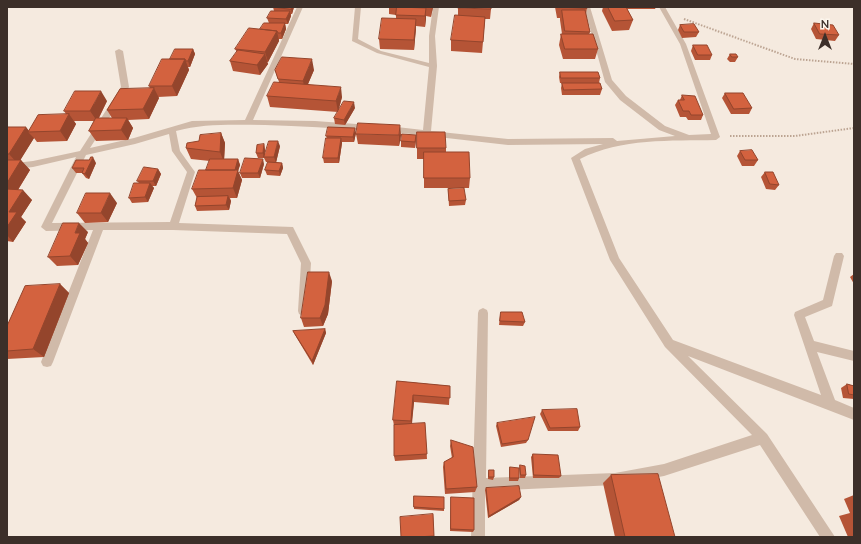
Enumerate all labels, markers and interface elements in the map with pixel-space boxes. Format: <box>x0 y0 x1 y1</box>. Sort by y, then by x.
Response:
north arrow <box>805 16 845 56</box>
text: N <box>821 17 829 30</box>

